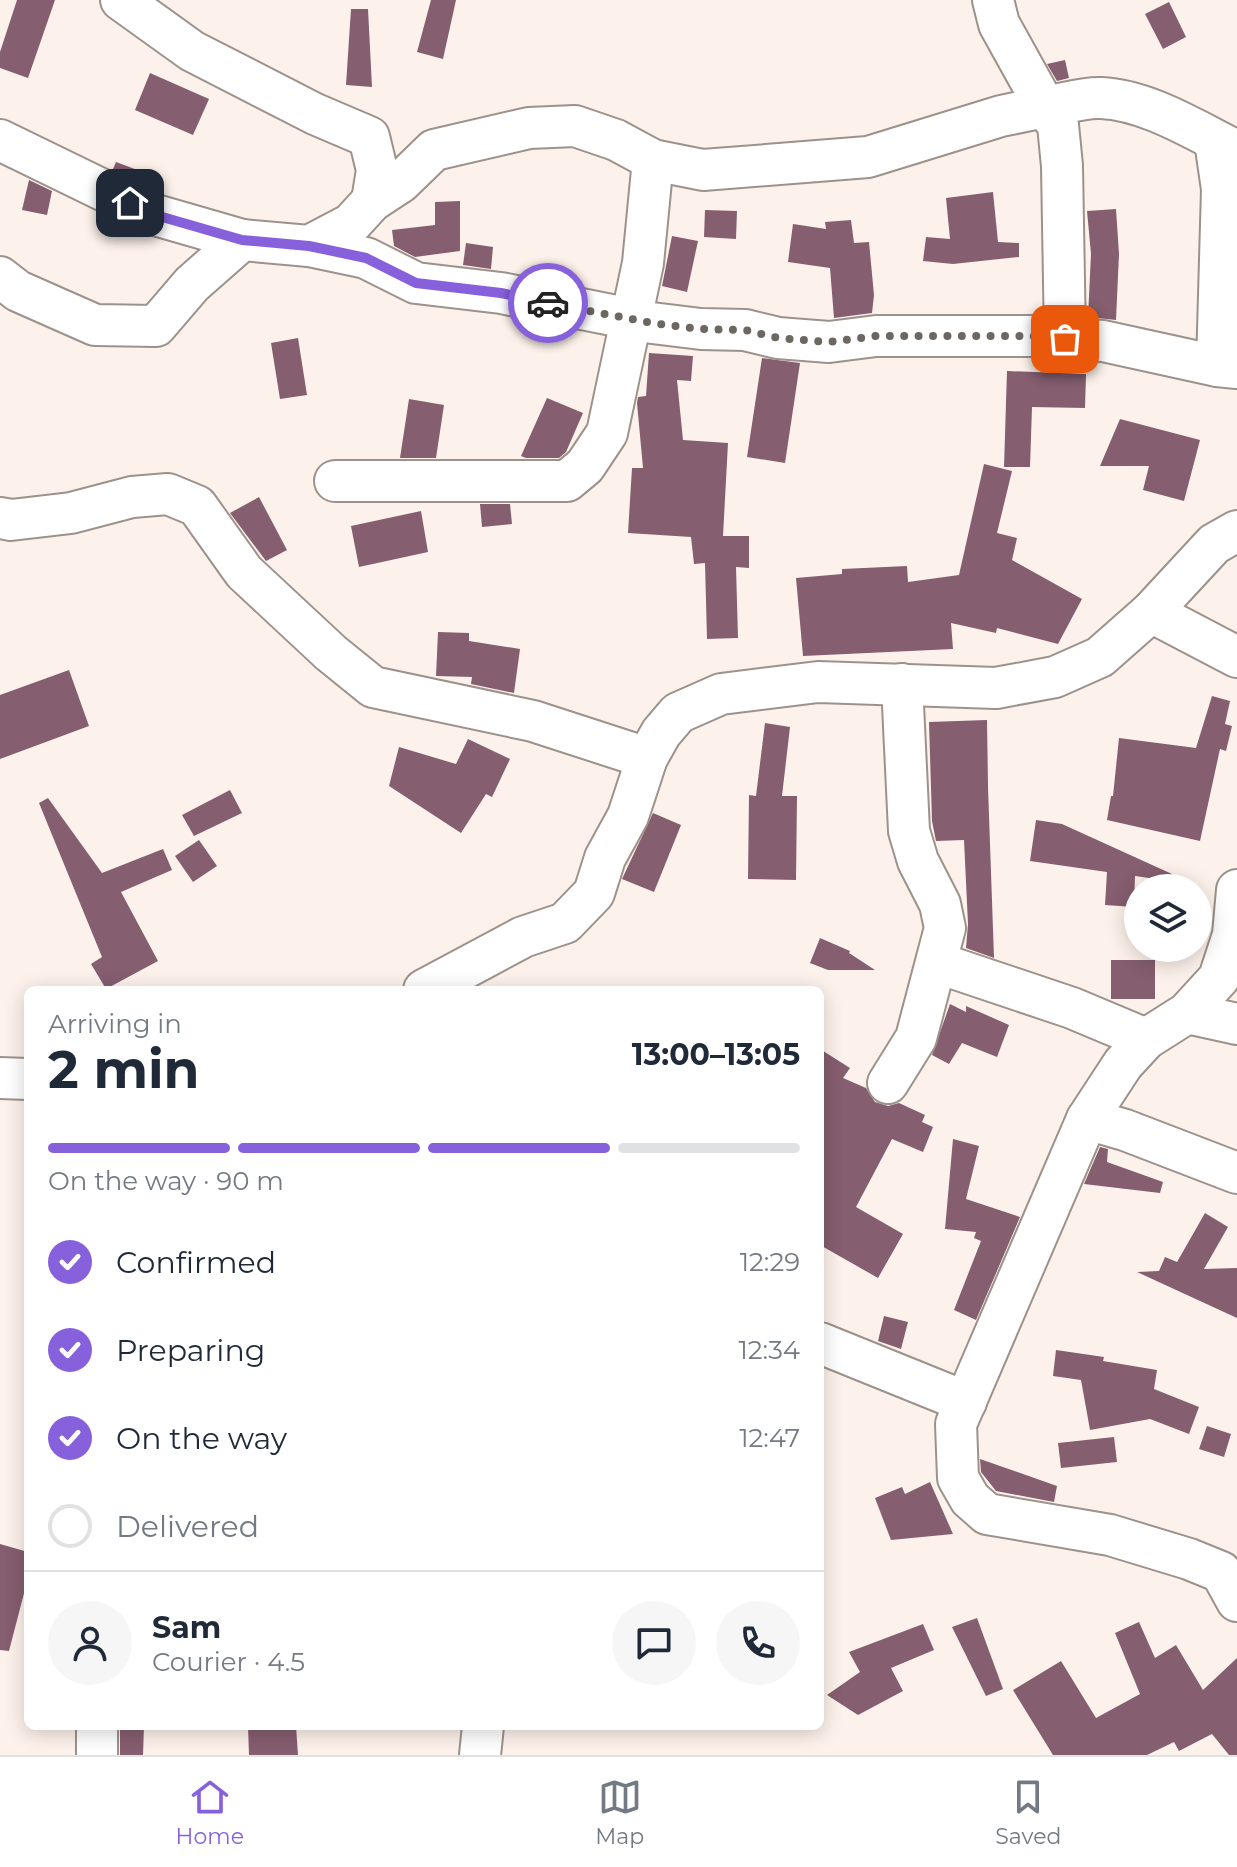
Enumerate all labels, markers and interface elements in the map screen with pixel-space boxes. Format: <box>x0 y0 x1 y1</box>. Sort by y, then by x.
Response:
pin <box>96 169 164 237</box>
icon: home <box>108 181 152 225</box>
courier <box>508 263 588 343</box>
icon: car <box>526 281 570 325</box>
pin <box>1031 305 1099 373</box>
icon: bag <box>1043 317 1087 361</box>
map controls <box>1124 874 1212 962</box>
button: layers <box>1124 874 1212 962</box>
text: Arriving in <box>48 1008 182 1040</box>
text: 13:00–13:05 <box>632 1036 800 1073</box>
text: 2 min <box>48 1038 200 1101</box>
text: On the way · 90 m <box>48 1165 284 1197</box>
icon: check <box>48 1240 92 1284</box>
text: Confirmed <box>116 1244 276 1281</box>
text: 12:29 <box>740 1246 800 1278</box>
icon: check <box>48 1328 92 1372</box>
text: Preparing <box>116 1332 265 1369</box>
text: 12:34 <box>738 1334 800 1366</box>
icon: check <box>48 1416 92 1460</box>
text: On the way <box>116 1420 287 1457</box>
text: 12:47 <box>739 1422 800 1454</box>
text: Delivered <box>116 1508 259 1545</box>
button: person <box>48 1601 132 1685</box>
button: chat <box>612 1601 696 1685</box>
button: phone <box>716 1601 800 1685</box>
text: Sam <box>152 1609 221 1646</box>
text: Courier · 4.5 <box>152 1646 305 1678</box>
tab: Home <box>176 1775 244 1850</box>
tab: Map <box>595 1775 644 1850</box>
tab: Saved <box>995 1775 1061 1850</box>

